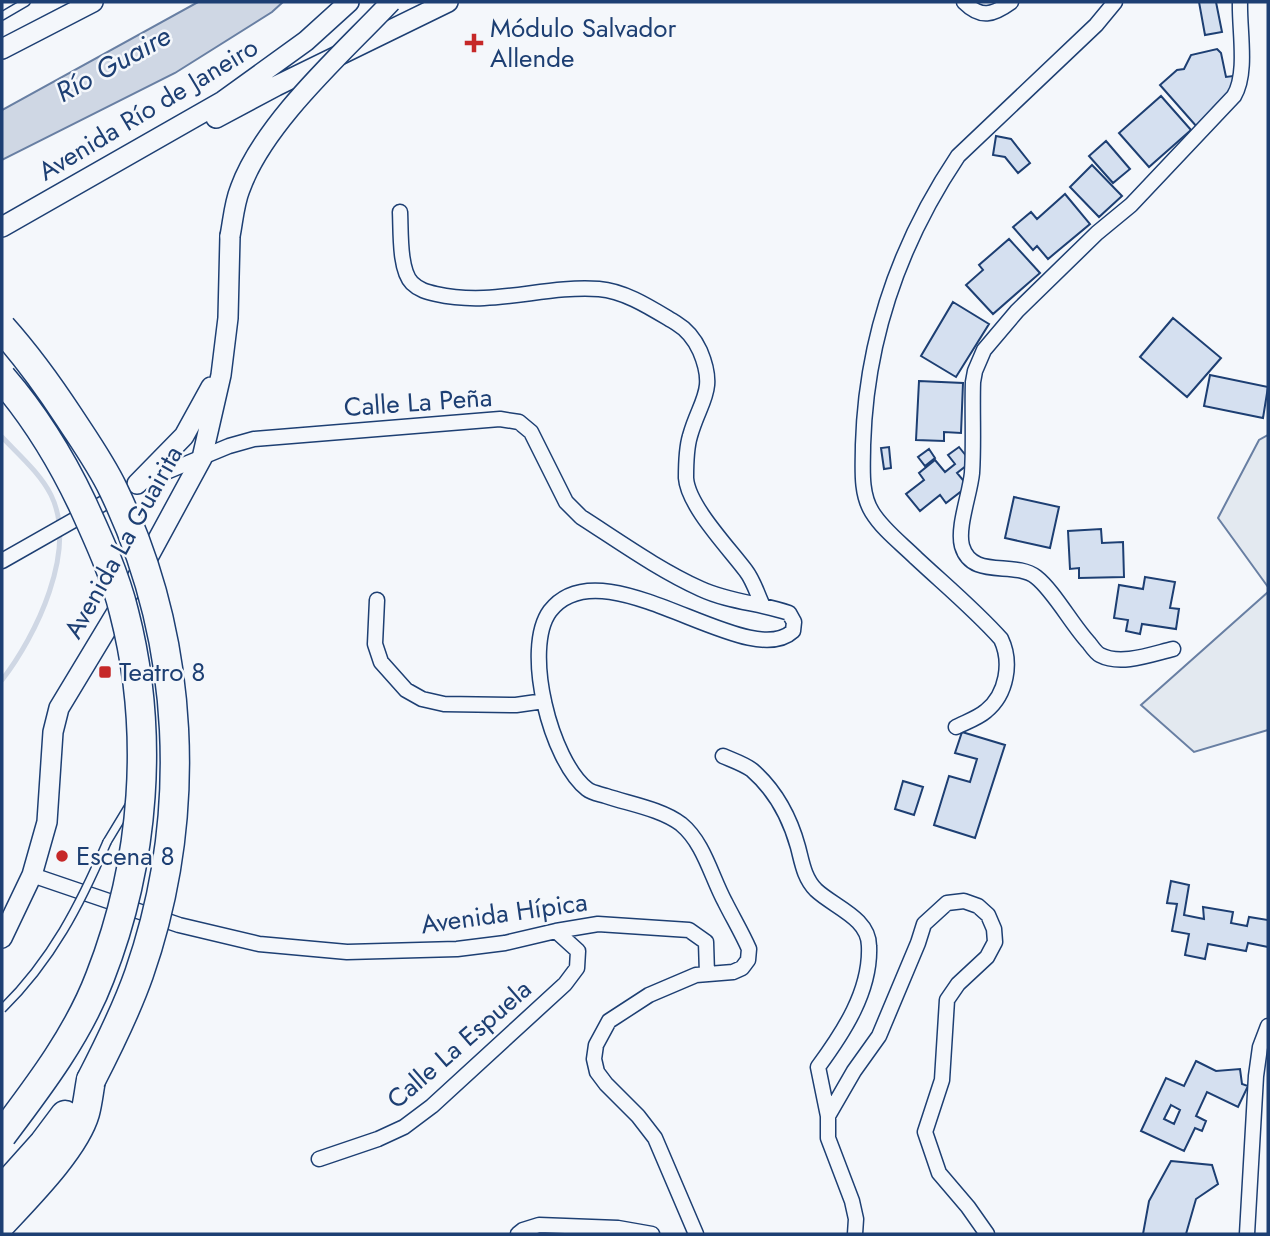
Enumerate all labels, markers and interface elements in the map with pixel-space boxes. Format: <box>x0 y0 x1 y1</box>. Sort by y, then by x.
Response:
place label: Módulo Salvador Allende <box>490 9 676 77</box>
water label: Río Guaire <box>48 15 178 113</box>
street label: Avenida Río de Janeiro <box>31 28 265 190</box>
marker: Módulo Salvador Allende <box>464 33 484 53</box>
street label: Calle La Peña <box>343 378 493 426</box>
street label: Avenida La Guairita <box>54 439 192 645</box>
place label: Teatro 8 <box>119 653 205 691</box>
marker: Teatro 8 <box>97 664 113 680</box>
place label: Escena 8 <box>76 837 175 875</box>
marker: Escena 8 <box>54 848 70 864</box>
street label: Avenida Hípica <box>418 883 590 943</box>
street label: Calle La Espuela <box>378 970 540 1118</box>

